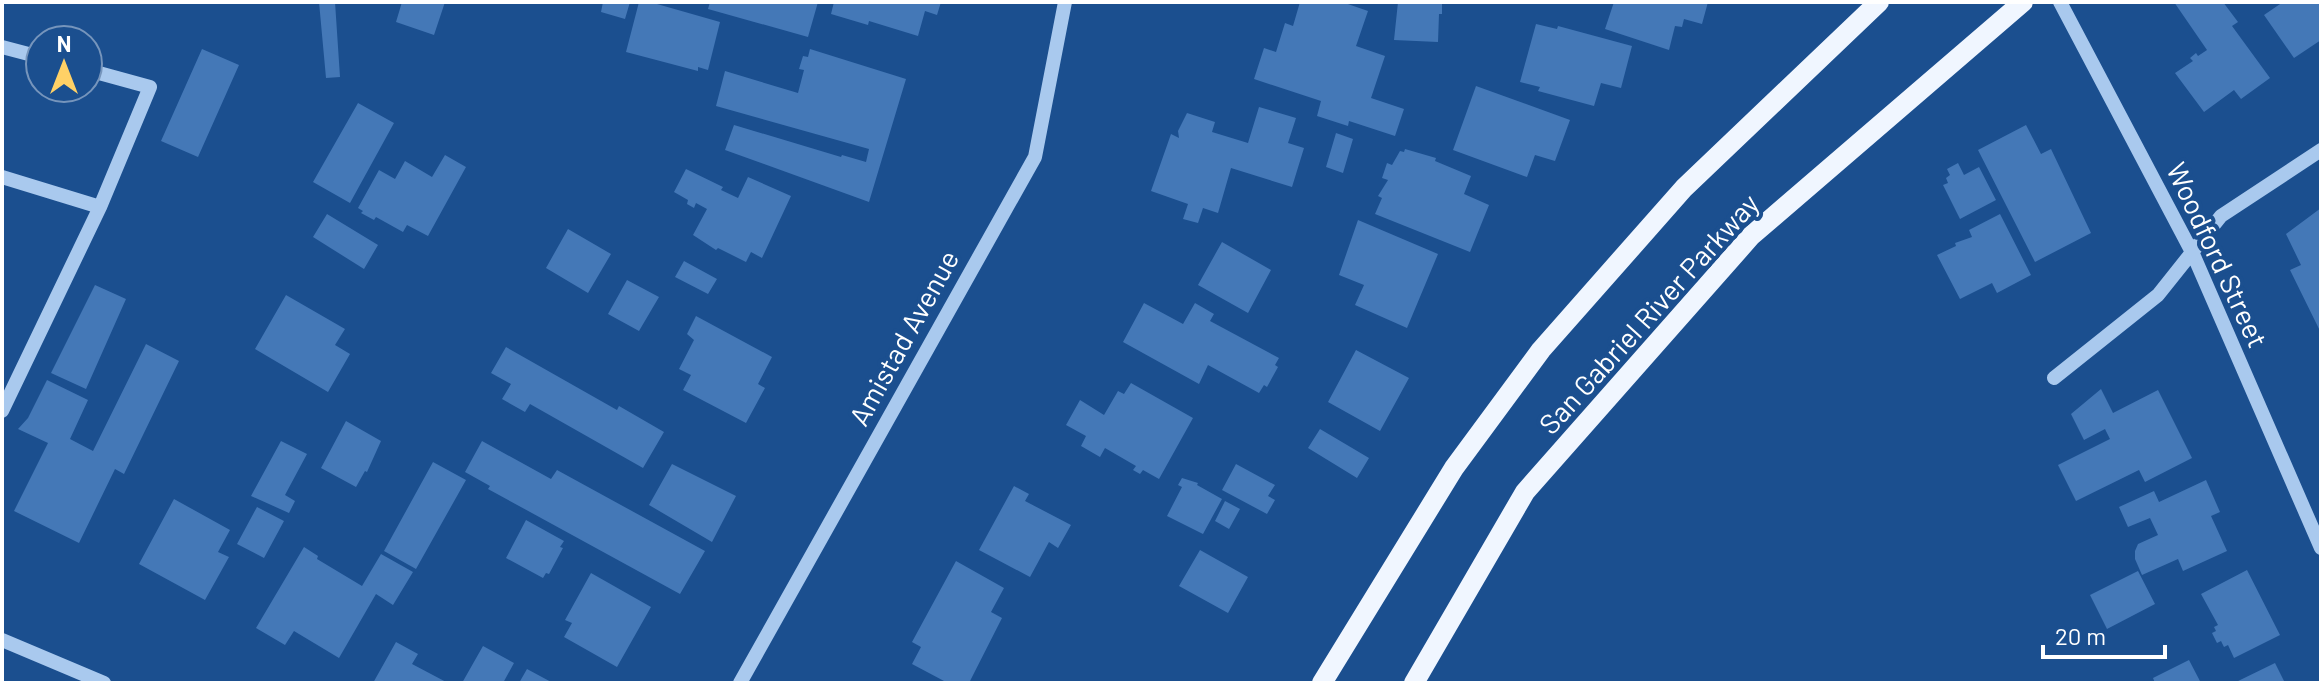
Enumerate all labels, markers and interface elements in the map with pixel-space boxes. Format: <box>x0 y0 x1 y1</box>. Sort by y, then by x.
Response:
north arrow <box>24 24 104 104</box>
text: N <box>57 30 71 56</box>
street label: Woodford Street <box>2160 157 2276 353</box>
street label: San Gabriel River Parkway <box>1531 186 1765 441</box>
street label: Amistad Avenue <box>841 244 965 431</box>
scale bar <box>2043 609 2165 659</box>
text: 20 m <box>2055 621 2106 650</box>

